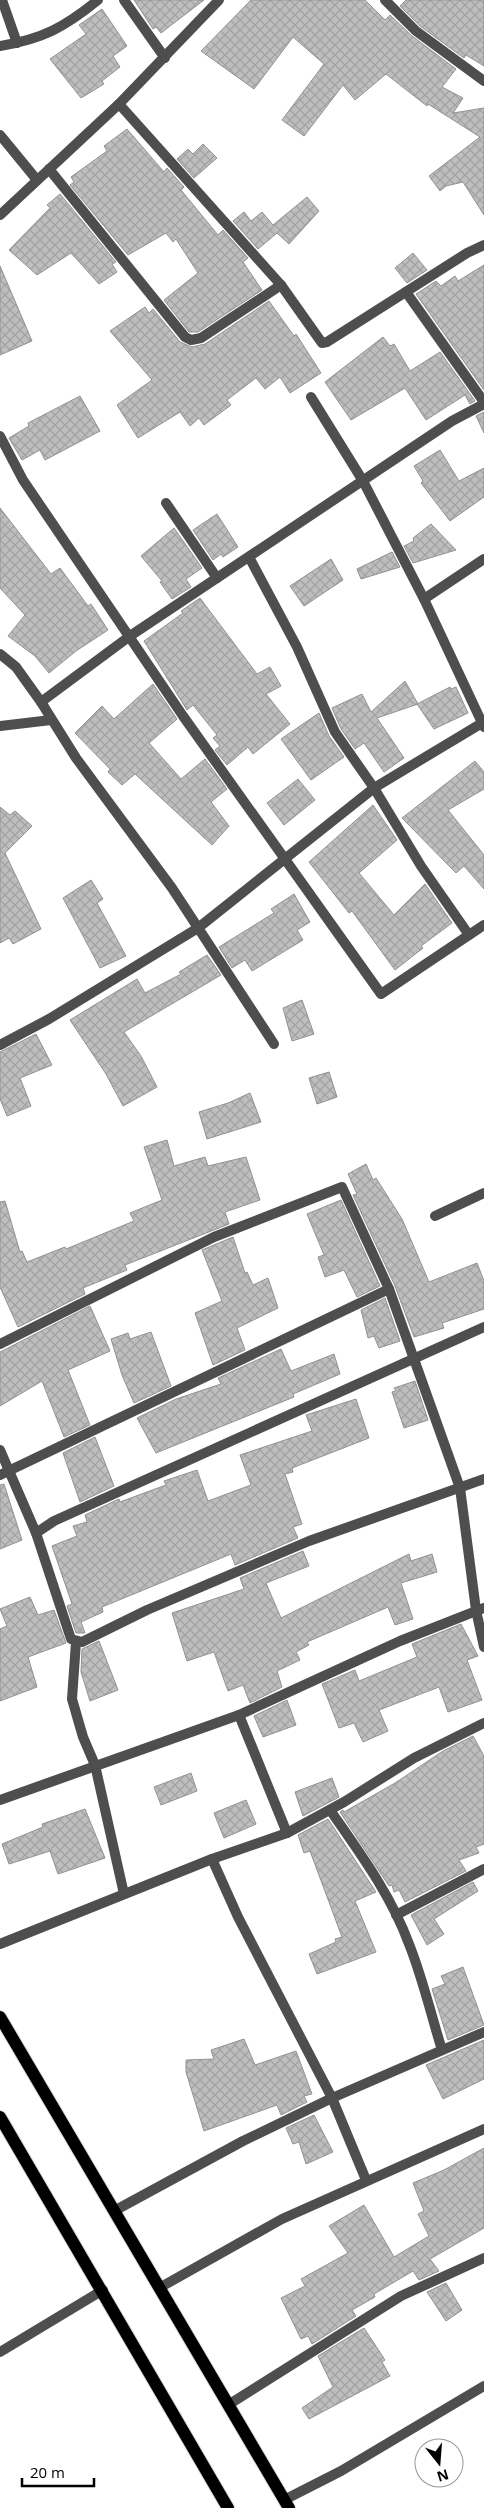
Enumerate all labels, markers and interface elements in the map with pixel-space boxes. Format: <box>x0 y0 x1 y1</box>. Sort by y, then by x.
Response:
north arrow <box>414 2438 464 2488</box>
scale bar <box>22 2456 95 2488</box>
text: 20 m <box>30 2462 65 2482</box>
text: N <box>435 2465 451 2487</box>

